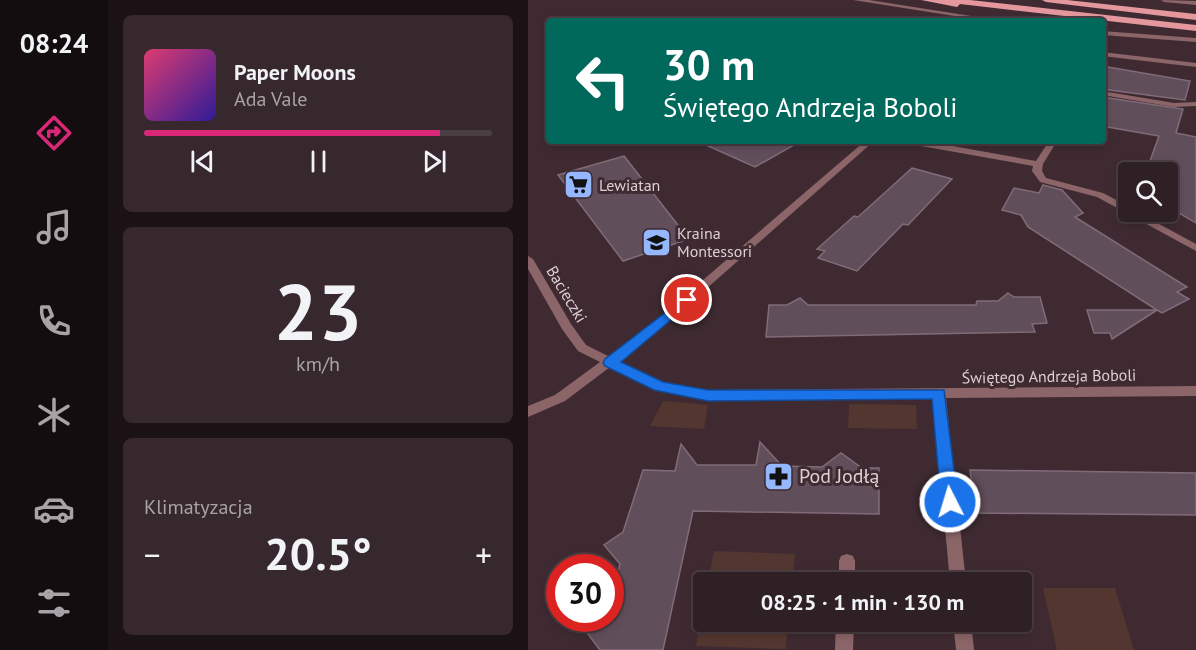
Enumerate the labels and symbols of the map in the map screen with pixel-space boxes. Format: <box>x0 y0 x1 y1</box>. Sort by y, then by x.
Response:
supermarket icon: Lewiatan <box>562 169 594 201</box>
place label: Lewiatan <box>599 175 660 195</box>
place label: Kraina Montessori <box>677 223 752 261</box>
school or university icon: Kraina Montessori <box>640 226 672 258</box>
street label: Bacieczki <box>542 262 592 326</box>
pin <box>661 274 712 325</box>
street label: Świętego Andrzeja Boboli <box>962 364 1136 388</box>
pharmacy icon: Pod Jodłą <box>762 460 794 492</box>
place label: Pod Jodłą <box>799 463 879 489</box>
position arrow <box>918 470 982 534</box>
speed limit sign: 30 <box>546 554 624 632</box>

